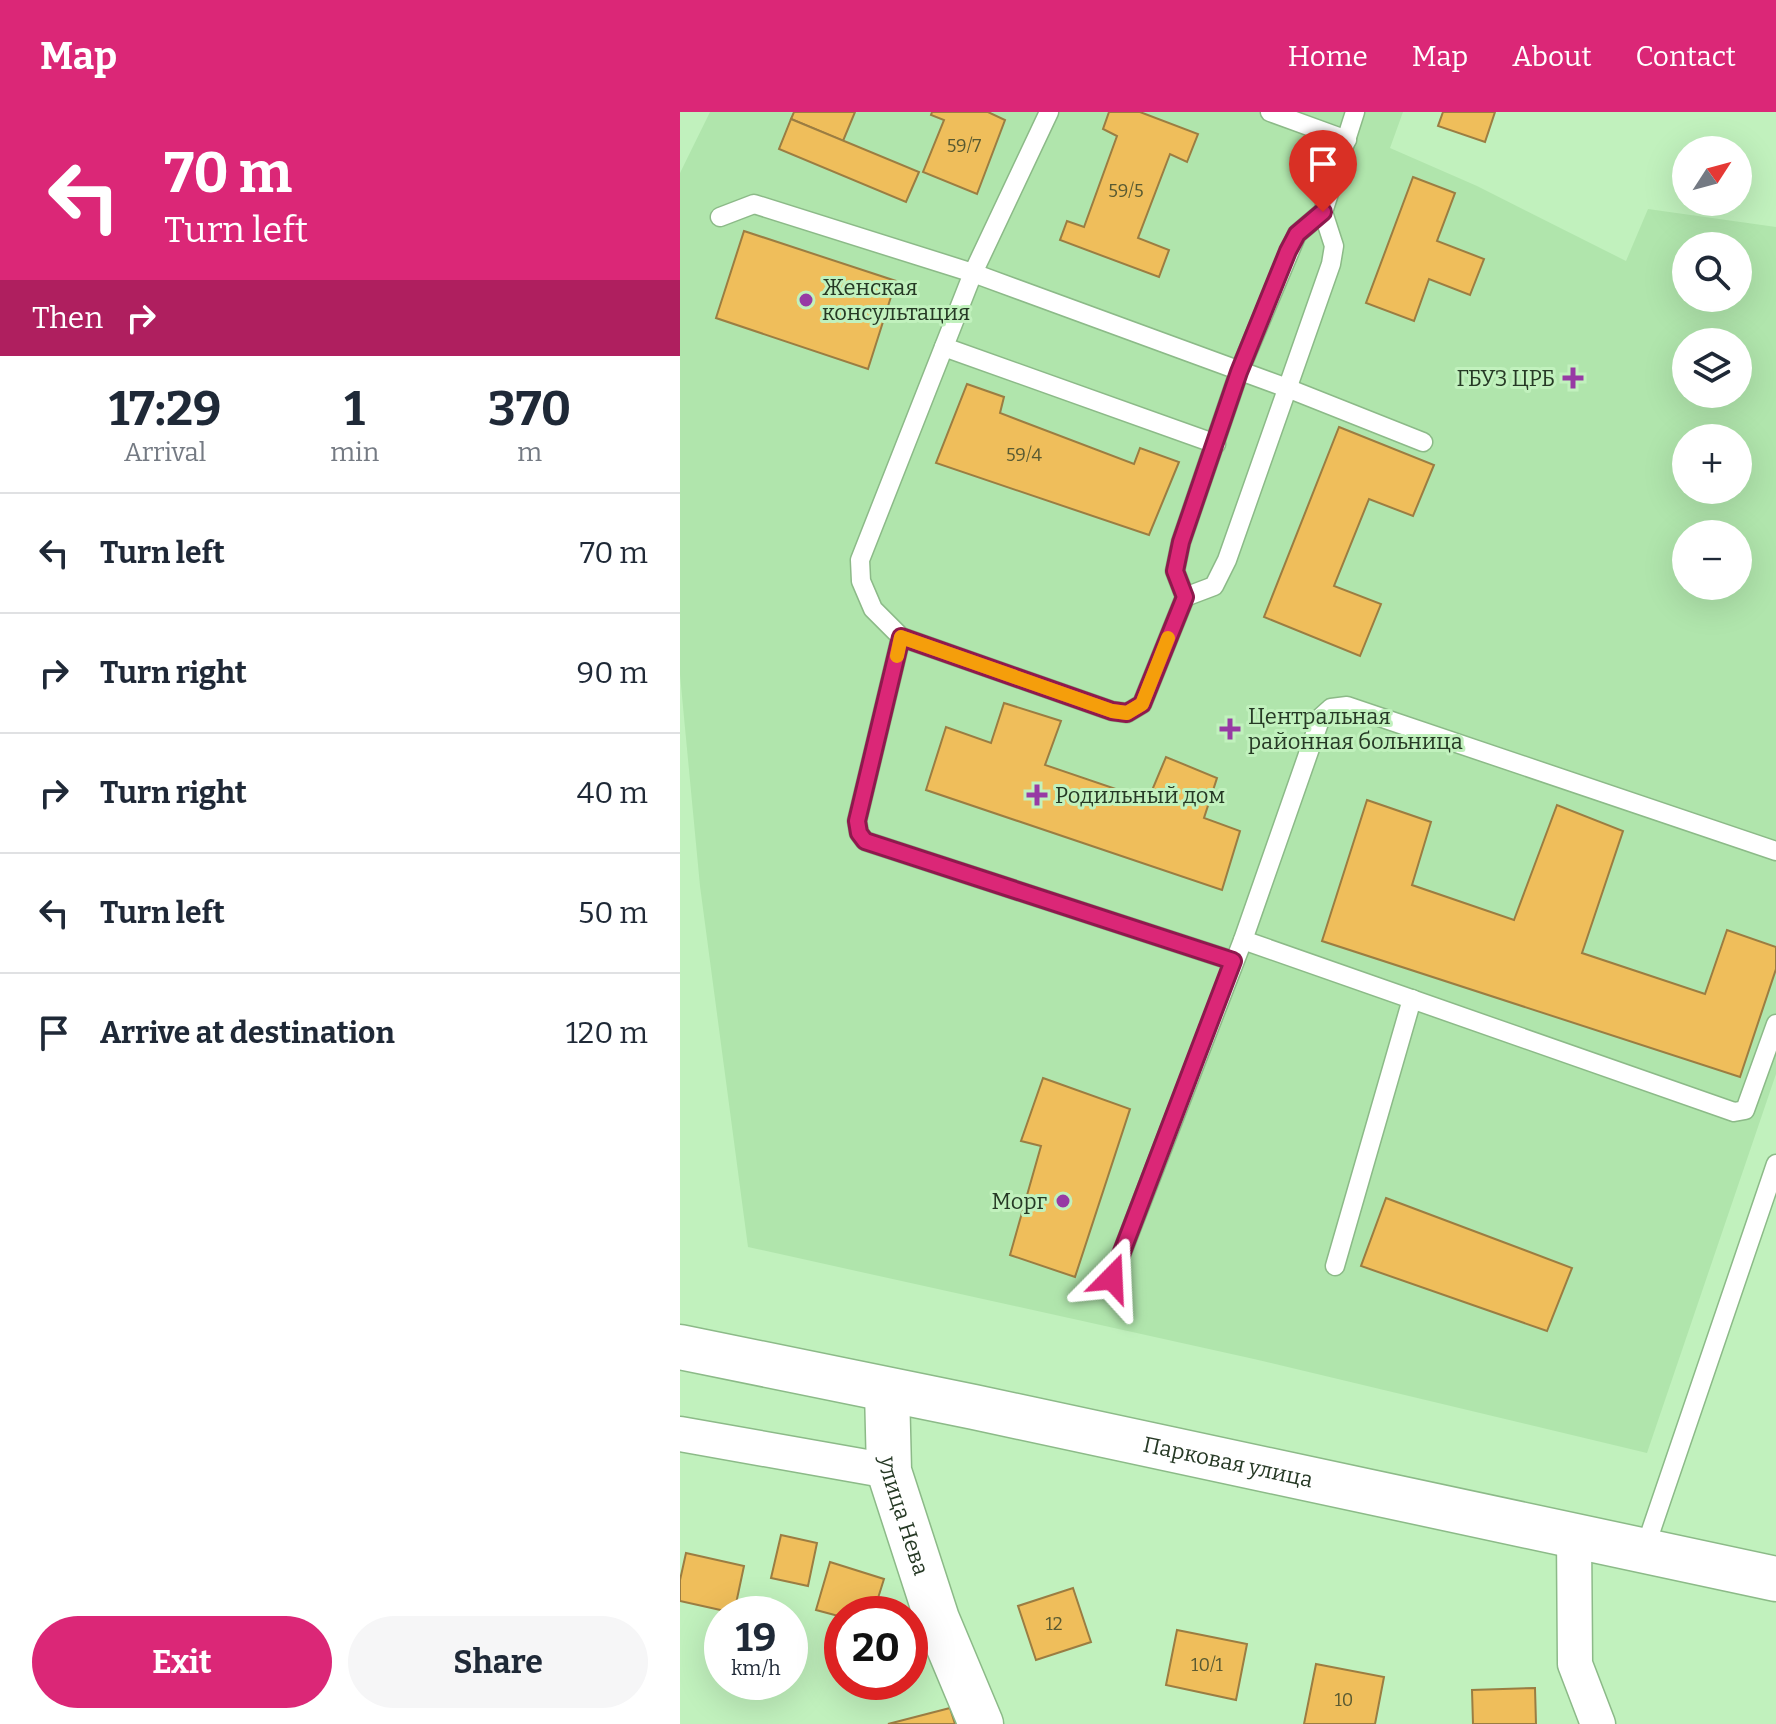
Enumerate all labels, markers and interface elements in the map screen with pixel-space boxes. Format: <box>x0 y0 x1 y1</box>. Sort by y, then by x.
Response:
text: Map <box>40 33 117 79</box>
text: Home <box>1288 40 1368 73</box>
text: Map <box>1412 40 1468 73</box>
text: About <box>1512 40 1592 73</box>
text: Contact <box>1636 40 1736 73</box>
pin <box>1289 130 1357 212</box>
house number: 59/7 <box>947 135 981 157</box>
north arrow <box>1672 136 1752 216</box>
map controls <box>1672 136 1752 600</box>
text: 70 m <box>164 140 292 207</box>
icon: arrive <box>1301 142 1345 186</box>
icon: left <box>32 144 136 248</box>
house number: 59/5 <box>1108 180 1144 202</box>
text: Turn left <box>164 208 308 252</box>
button: search <box>1672 232 1752 312</box>
place label: Женская консультация <box>822 274 970 326</box>
marker: Женская консультация <box>797 291 815 309</box>
icon: right <box>119 296 163 340</box>
text: Then <box>32 300 103 336</box>
button: layers <box>1672 328 1752 408</box>
place label: ГБУЗ ЦРБ <box>1457 365 1555 392</box>
marker: ГБУЗ ЦРБ <box>1562 367 1584 389</box>
text: 17:29 <box>109 380 221 438</box>
text: 1 <box>344 380 365 438</box>
text: 370 <box>488 380 571 438</box>
button: + <box>1672 424 1752 504</box>
text: Arrival <box>124 437 206 468</box>
text: min <box>330 437 379 468</box>
text: m <box>517 437 542 468</box>
house number: 59/4 <box>1006 444 1043 466</box>
button: − <box>1672 520 1752 600</box>
icon: left <box>32 531 76 575</box>
text: Turn left <box>100 535 225 571</box>
text: 70 m <box>580 535 648 571</box>
icon: right <box>32 651 76 695</box>
text: Turn right <box>100 655 247 691</box>
text: 90 m <box>577 655 648 691</box>
place label: Центральная районная больница <box>1248 703 1463 755</box>
marker: Центральная районная больница <box>1219 718 1241 740</box>
icon: right <box>32 771 76 815</box>
text: Turn right <box>100 775 247 811</box>
text: 40 m <box>577 775 648 811</box>
place label: Родильный дом <box>1055 782 1225 809</box>
marker: Родильный дом <box>1026 784 1048 806</box>
icon: left <box>32 891 76 935</box>
text: Turn left <box>100 895 225 931</box>
text: 50 m <box>578 895 648 931</box>
icon: arrive <box>32 1011 76 1055</box>
text: Arrive at destination <box>100 1015 395 1051</box>
text: 120 m <box>566 1015 648 1051</box>
place label: Морг <box>992 1188 1048 1215</box>
marker: Морг <box>1054 1192 1072 1210</box>
position arrow <box>1070 1236 1154 1320</box>
street label: Парковая улица <box>1141 1431 1315 1493</box>
street label: улица Нева <box>874 1455 935 1579</box>
speed limit sign: 20 <box>824 1596 928 1700</box>
house number: 12 <box>1045 1613 1063 1635</box>
text: 19 <box>736 1614 776 1662</box>
button: Exit <box>32 1616 332 1708</box>
button: Share <box>348 1616 648 1708</box>
house number: 10/1 <box>1191 1654 1224 1676</box>
text: km/h <box>731 1656 781 1680</box>
house number: 10 <box>1335 1689 1353 1711</box>

